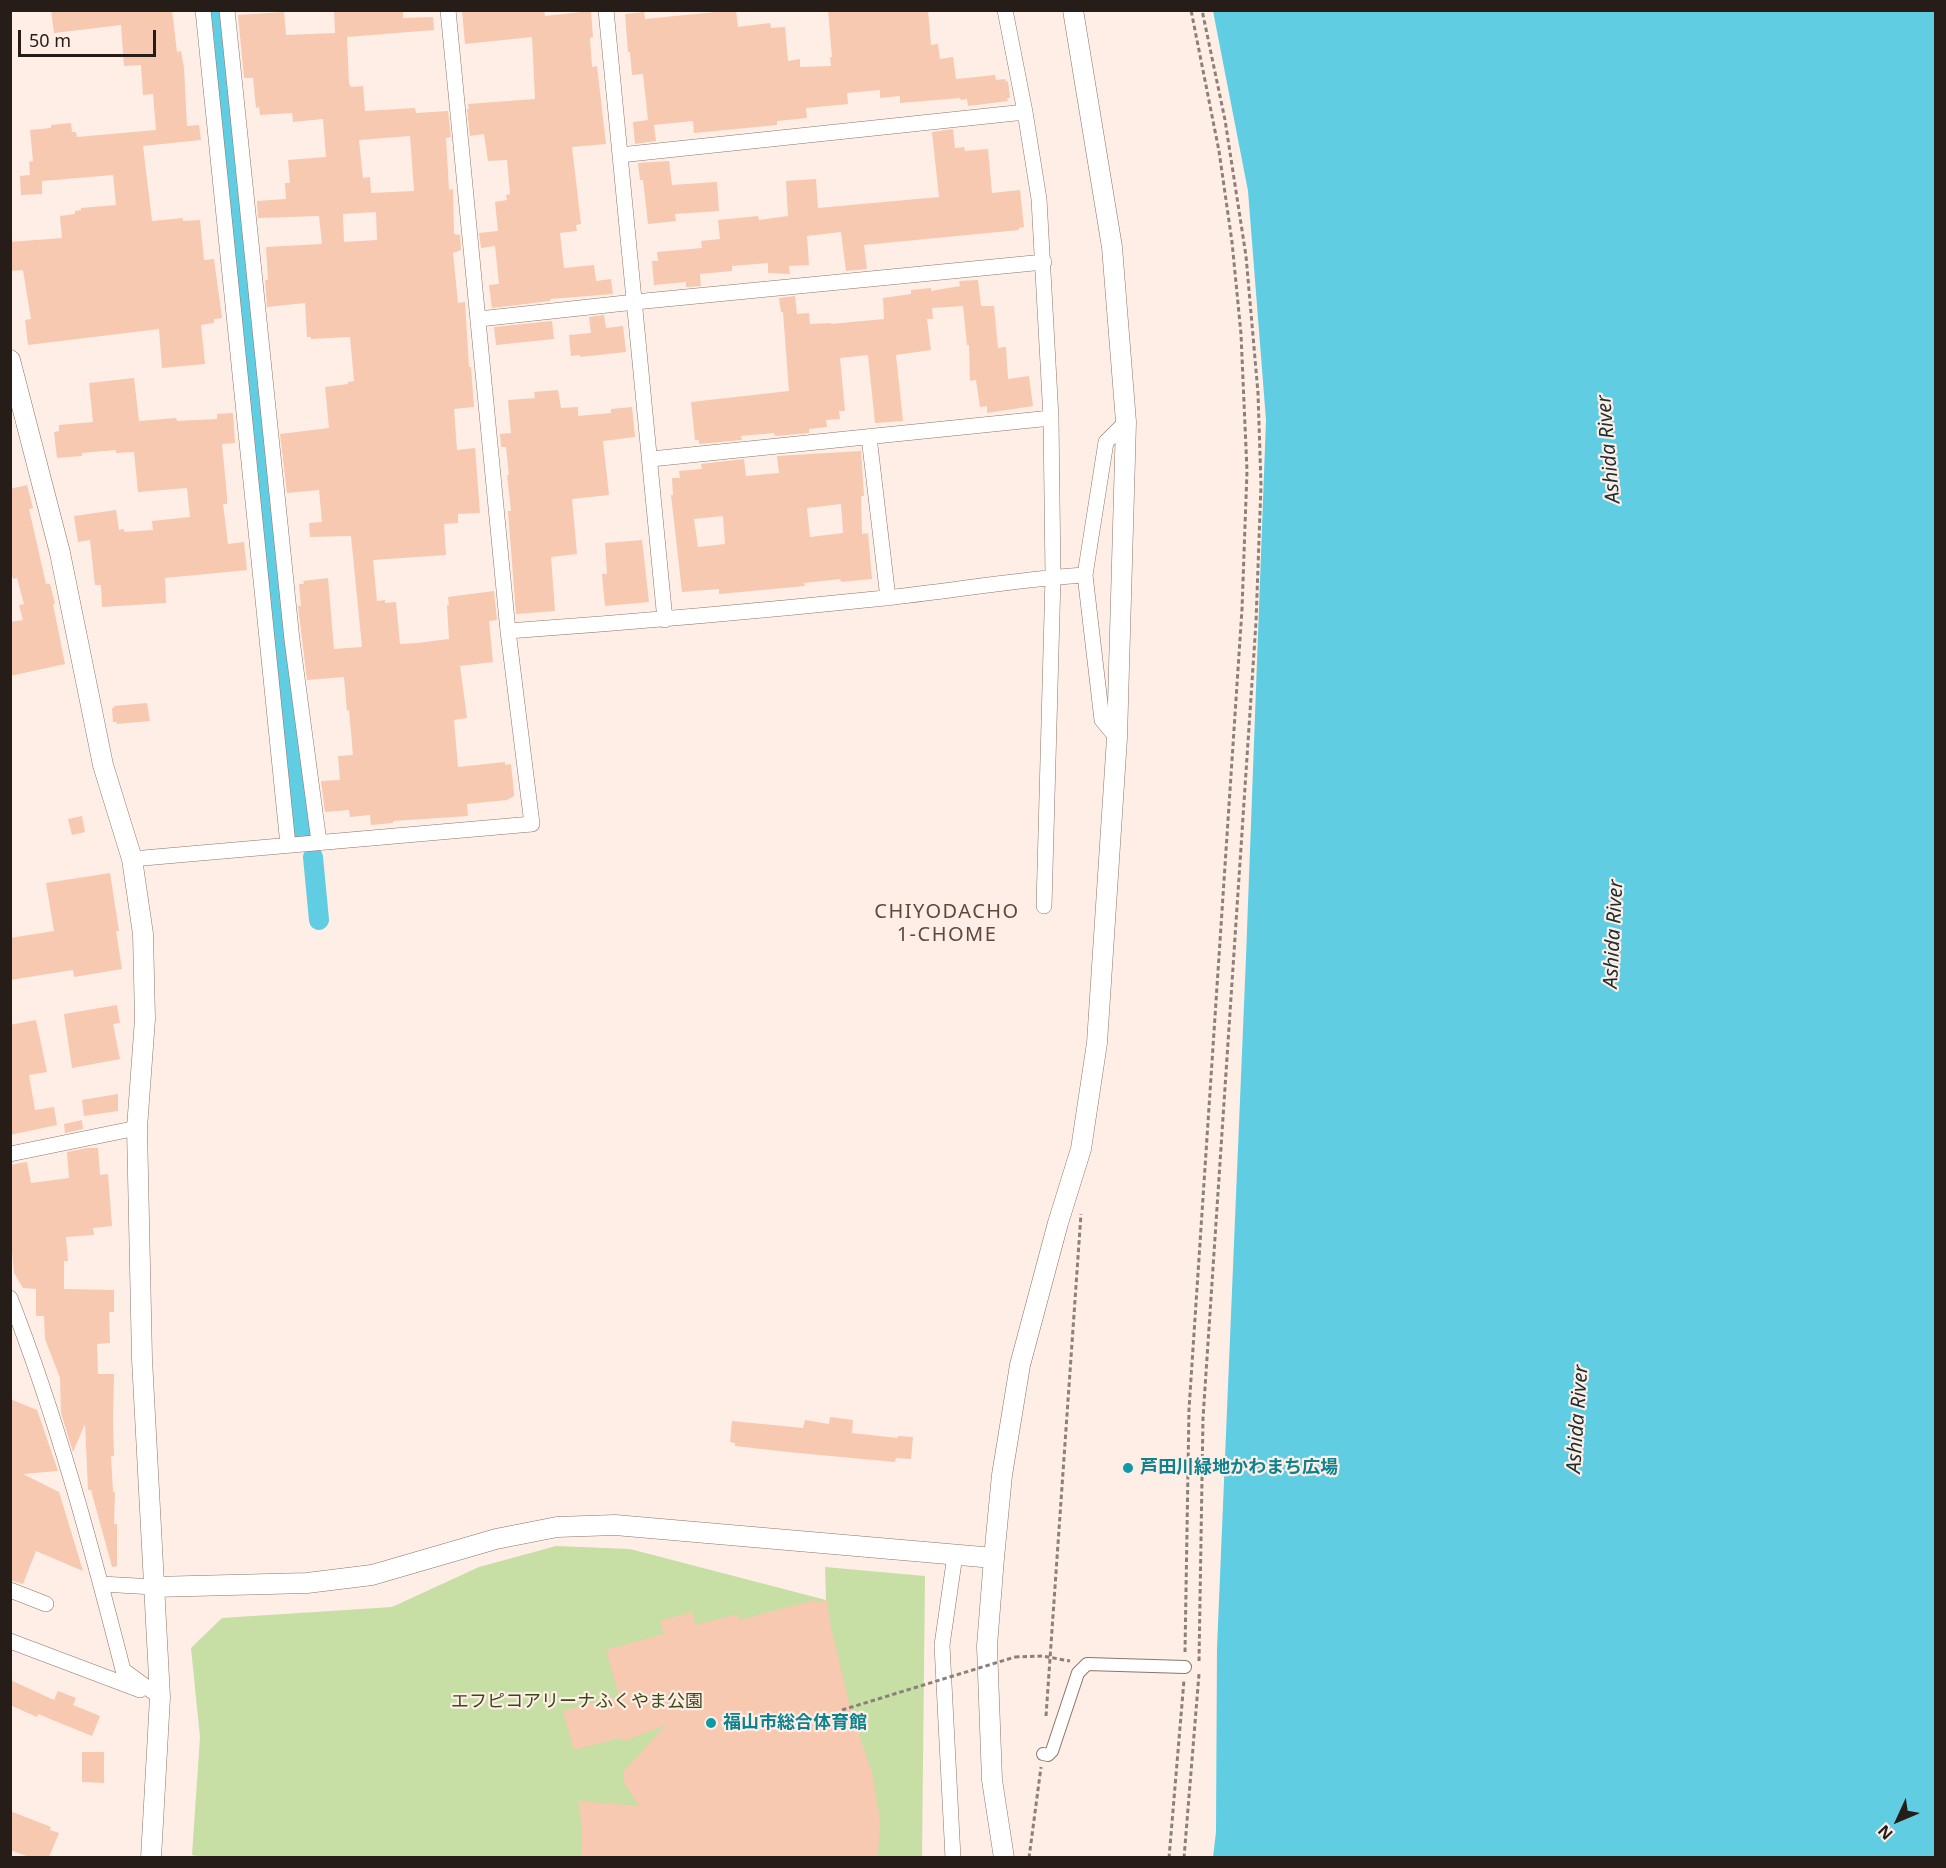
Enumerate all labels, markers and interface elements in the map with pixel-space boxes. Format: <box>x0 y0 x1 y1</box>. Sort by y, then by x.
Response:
scale bar <box>21 18 159 56</box>
text: 50 m <box>29 28 71 52</box>
water label: Ashida River <box>1592 394 1626 504</box>
water label: Ashida River <box>1599 879 1629 989</box>
district label: CHIYODACHO 1-CHOME <box>874 900 1020 947</box>
water label: Ashida River <box>1562 1364 1594 1474</box>
place label: 芦田川緑地かわまち広場 <box>1140 1457 1338 1479</box>
marker: 芦田川緑地かわまち広場 <box>1121 1461 1135 1475</box>
park label: エフピコアリーナふくやま公園 <box>451 1691 703 1713</box>
place label: 福山市総合体育館 <box>723 1712 867 1734</box>
marker: 福山市総合体育館 <box>704 1716 718 1730</box>
north arrow <box>1868 1790 1928 1850</box>
text: N <box>1873 1820 1897 1845</box>

